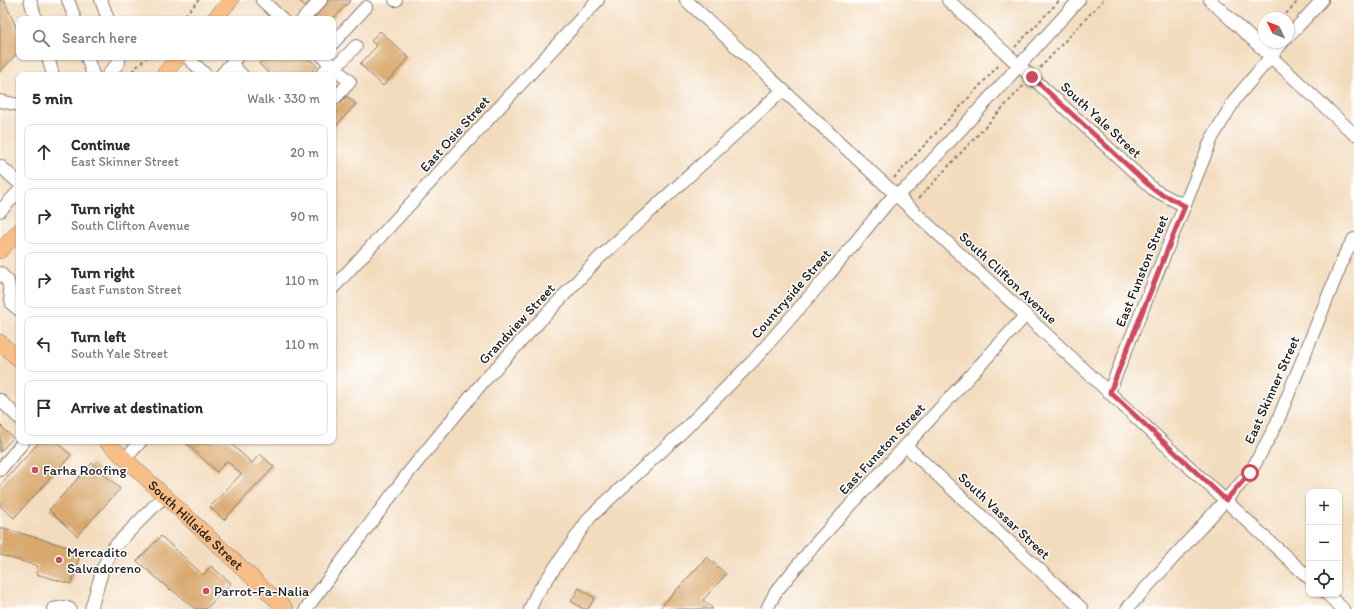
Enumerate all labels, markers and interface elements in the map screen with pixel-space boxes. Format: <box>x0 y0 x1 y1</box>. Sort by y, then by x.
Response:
north arrow <box>1258 12 1294 48</box>
search box <box>16 16 336 60</box>
icon: search <box>30 27 52 49</box>
text: Search here <box>62 29 137 47</box>
route end <box>1023 68 1041 86</box>
street label: South Yale Street <box>1057 78 1145 162</box>
text: 5 min <box>32 88 72 108</box>
text: Walk · 330 m <box>247 91 320 106</box>
street label: East Osie Street <box>416 92 494 176</box>
text: Continue <box>71 136 130 154</box>
icon: ahead <box>33 141 55 163</box>
text: 20 m <box>290 145 319 160</box>
text: East Skinner Street <box>71 154 179 169</box>
text: Turn right <box>71 200 135 218</box>
icon: right <box>33 205 55 227</box>
text: 90 m <box>290 209 319 224</box>
street label: East Funston Street <box>1112 213 1172 329</box>
text: South Clifton Avenue <box>71 218 190 233</box>
street label: South Clifton Avenue <box>955 228 1061 328</box>
street label: Countryside Street <box>747 246 835 342</box>
text: Turn right <box>71 264 135 282</box>
icon: right <box>33 269 55 291</box>
text: 110 m <box>285 273 319 288</box>
street label: Grandview Street <box>475 280 559 368</box>
text: East Funston Street <box>71 282 182 297</box>
text: Turn left <box>71 328 126 346</box>
icon: left <box>33 333 55 355</box>
street label: East Skinner Street <box>1241 333 1303 447</box>
text: 110 m <box>285 337 319 352</box>
text: South Yale Street <box>71 346 168 361</box>
icon: arrive <box>33 397 55 419</box>
text: Arrive at destination <box>71 399 203 417</box>
street label: East Funston Street <box>835 400 929 498</box>
place label: Farha Roofing <box>43 462 128 479</box>
route start <box>1241 464 1259 482</box>
marker: Farha Roofing <box>30 465 40 475</box>
street label: South Vassar Street <box>955 469 1053 563</box>
street label: South Hillside Street <box>145 476 247 573</box>
map controls <box>1306 489 1342 597</box>
button: + <box>1306 489 1342 525</box>
button: − <box>1306 525 1342 561</box>
place label: Mercadito Salvadoreno <box>67 544 141 577</box>
marker: Mercadito Salvadoreno <box>54 555 64 565</box>
button: locate <box>1306 561 1342 597</box>
place label: Parrot-Fa-Nalia <box>214 583 310 600</box>
marker: Parrot-Fa-Nalia <box>201 586 211 596</box>

